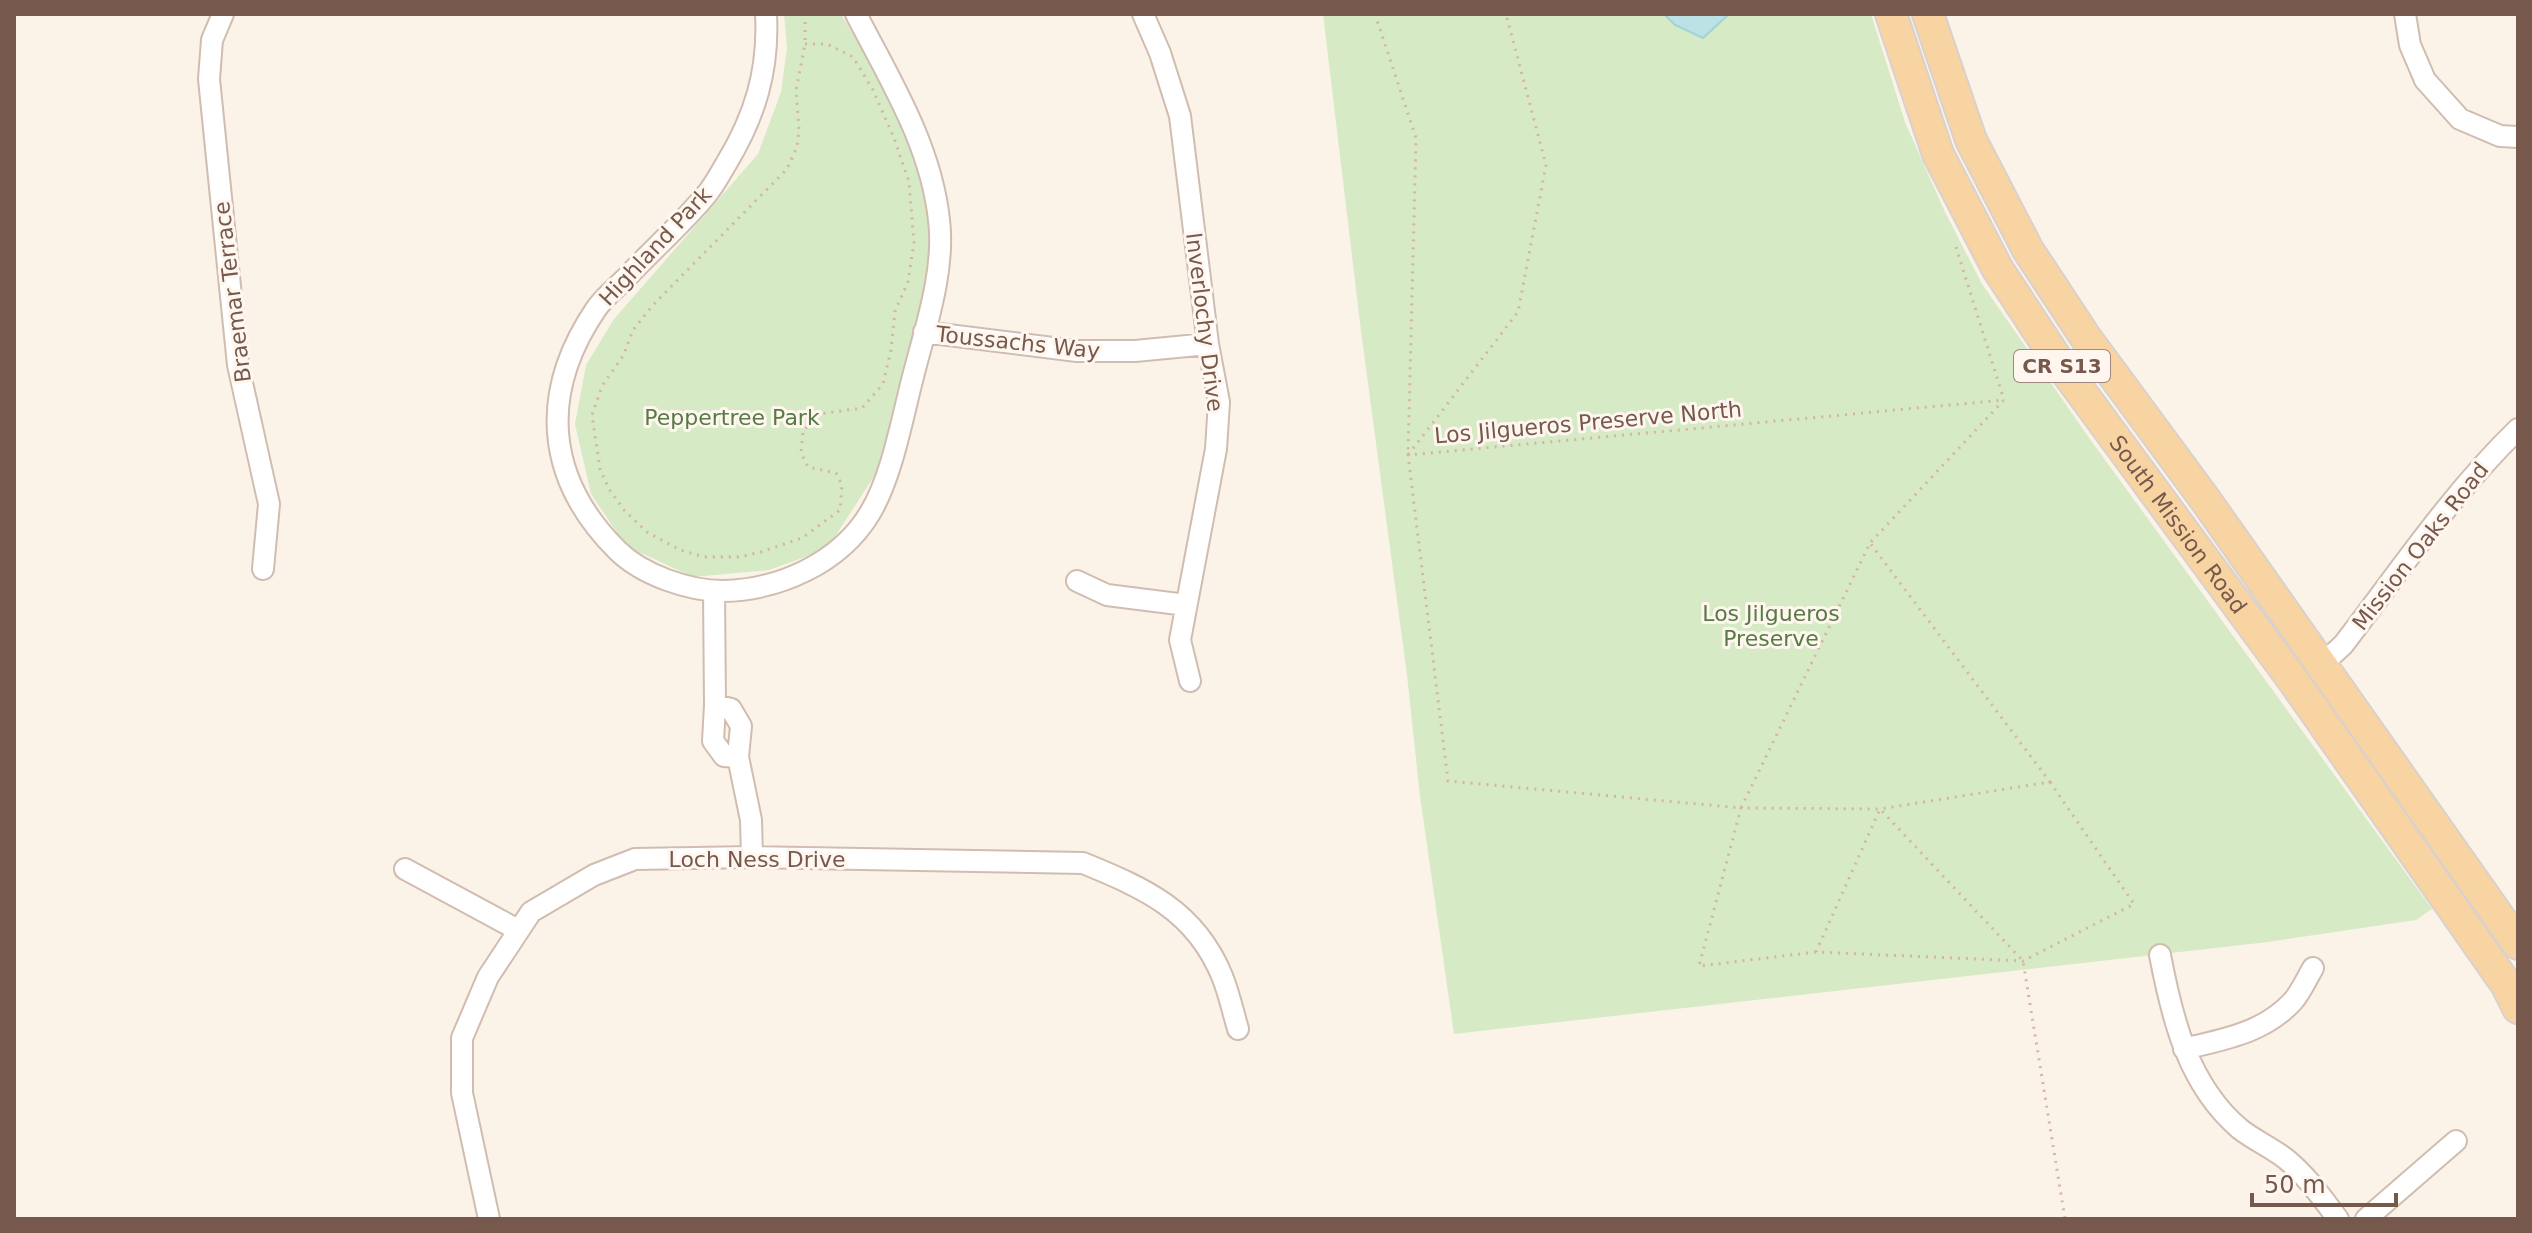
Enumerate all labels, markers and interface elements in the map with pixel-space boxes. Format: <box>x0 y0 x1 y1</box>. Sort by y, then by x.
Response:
street label: Highland Park <box>594 182 717 311</box>
street label: Braemar Terrace <box>209 200 256 384</box>
street label: Inverlochy Drive <box>1181 231 1228 413</box>
street label: Toussachs Way <box>934 321 1101 364</box>
road number: CR S13 <box>2014 350 2110 382</box>
street label: Los Jilgueros Preserve North <box>1433 397 1743 448</box>
park label: Peppertree Park <box>644 405 820 430</box>
street label: South Mission Road <box>2104 431 2252 618</box>
street label: Mission Oaks Road <box>2347 458 2494 635</box>
park label: Los Jilgueros Preserve <box>1702 601 1840 651</box>
street label: Loch Ness Drive <box>669 847 845 872</box>
scale bar <box>2252 1157 2396 1207</box>
text: 50 m <box>2264 1171 2326 1199</box>

